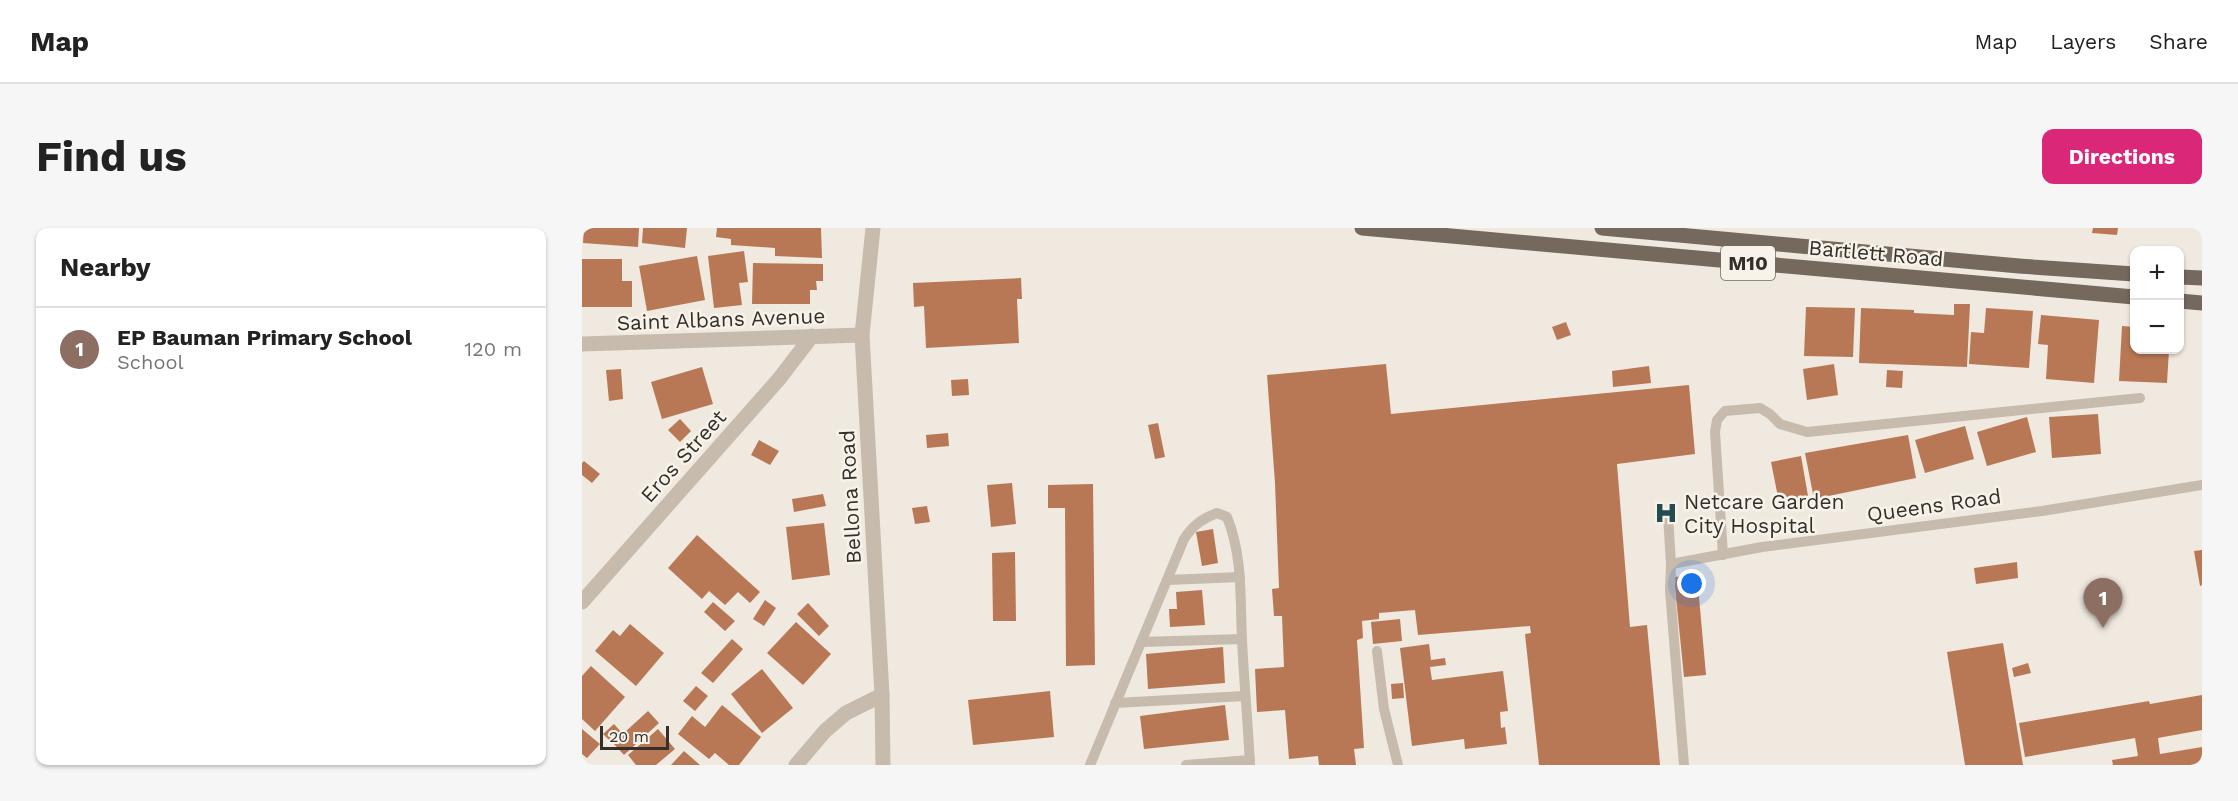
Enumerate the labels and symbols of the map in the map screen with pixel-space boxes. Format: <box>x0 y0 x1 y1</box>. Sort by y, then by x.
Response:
street label: Bartlett Road <box>1808 235 1944 271</box>
road number: M10 <box>1721 246 1775 280</box>
street label: Saint Albans Avenue <box>616 303 826 335</box>
street label: Eros Street <box>635 405 731 507</box>
street label: Bellona Road <box>834 429 866 565</box>
street label: Queens Road <box>1865 483 2003 527</box>
place label: Netcare Garden City Hospital <box>1684 489 1845 538</box>
hospital icon: Netcare Garden City Hospital <box>1653 500 1679 526</box>
your location <box>1677 569 1706 598</box>
pin: 1 <box>2084 578 2122 628</box>
scale bar <box>600 723 669 750</box>

